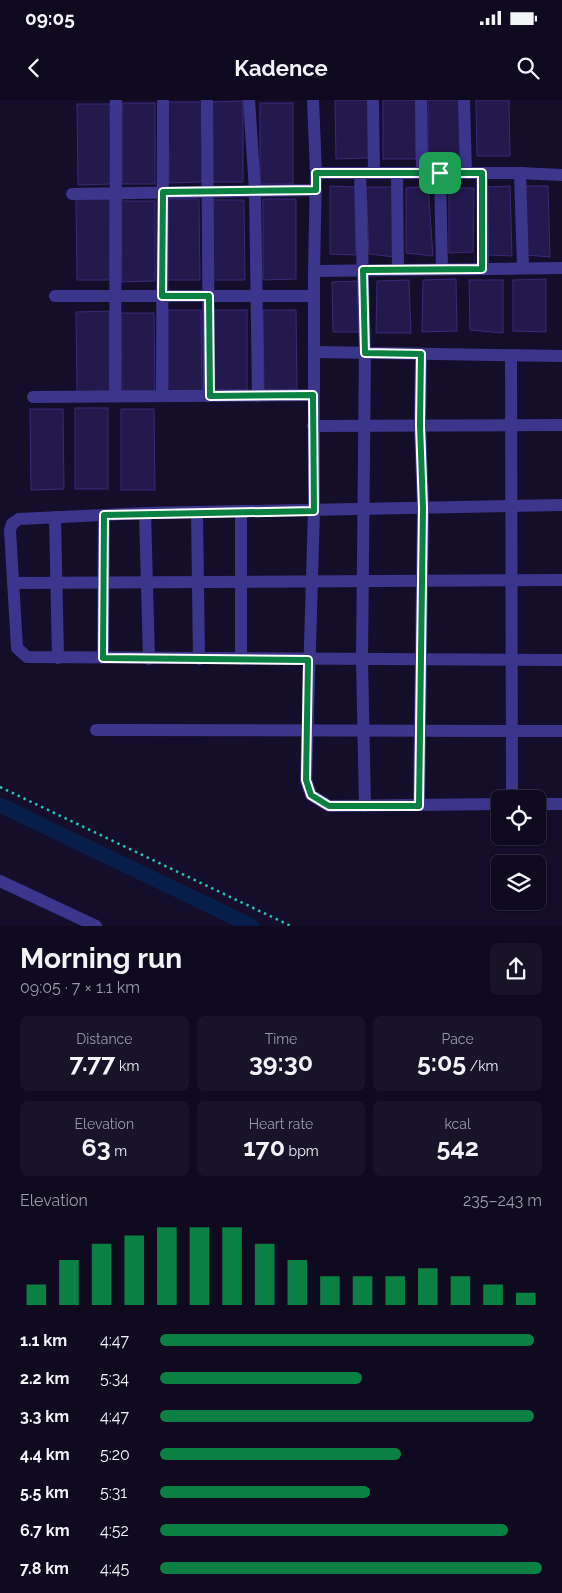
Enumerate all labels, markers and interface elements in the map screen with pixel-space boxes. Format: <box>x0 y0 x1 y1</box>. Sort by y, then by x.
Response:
text: 09:05 <box>25 7 75 29</box>
icon: back <box>20 54 48 82</box>
icon: search <box>514 54 542 82</box>
text: Kadence <box>234 55 328 81</box>
pin <box>419 152 461 194</box>
icon: arrive <box>426 159 454 187</box>
map controls <box>491 790 546 910</box>
button: locate <box>491 790 546 845</box>
button: layers <box>491 855 546 910</box>
text: Morning run <box>20 942 182 975</box>
button: share <box>490 943 542 995</box>
text: 09:05 · 7 × 1.1 km <box>20 978 140 997</box>
text: Distance <box>76 1031 132 1047</box>
text: Time <box>265 1031 297 1047</box>
text: Pace <box>442 1031 474 1047</box>
text: 7.77 <box>69 1047 115 1077</box>
text: 39:30 <box>249 1047 313 1077</box>
text: 5:05 <box>417 1047 466 1077</box>
text: km <box>115 1058 139 1074</box>
text: /km <box>466 1058 498 1074</box>
text: Elevation <box>75 1116 134 1132</box>
text: Heart rate <box>249 1116 313 1132</box>
text: kcal <box>445 1116 471 1132</box>
text: 63 <box>82 1132 111 1162</box>
text: 170 <box>243 1132 285 1162</box>
text: 542 <box>437 1132 479 1162</box>
text: m <box>111 1143 127 1159</box>
text: bpm <box>285 1143 319 1159</box>
text: Elevation <box>20 1191 88 1210</box>
text: 235–243 m <box>463 1191 542 1210</box>
text: 1.1 km <box>20 1331 67 1350</box>
text: 4:47 <box>100 1331 129 1350</box>
text: 2.2 km <box>20 1369 69 1388</box>
text: 5:34 <box>100 1369 129 1388</box>
text: 3.3 km <box>20 1407 69 1426</box>
text: 4:47 <box>100 1407 129 1426</box>
text: 4.4 km <box>20 1445 70 1464</box>
text: 5:20 <box>100 1445 130 1464</box>
text: 5.5 km <box>20 1483 69 1502</box>
text: 5:31 <box>100 1483 127 1502</box>
text: 6.7 km <box>20 1521 70 1540</box>
text: 4:52 <box>100 1521 129 1540</box>
text: 7.8 km <box>20 1559 69 1578</box>
text: 4:45 <box>100 1559 129 1578</box>

